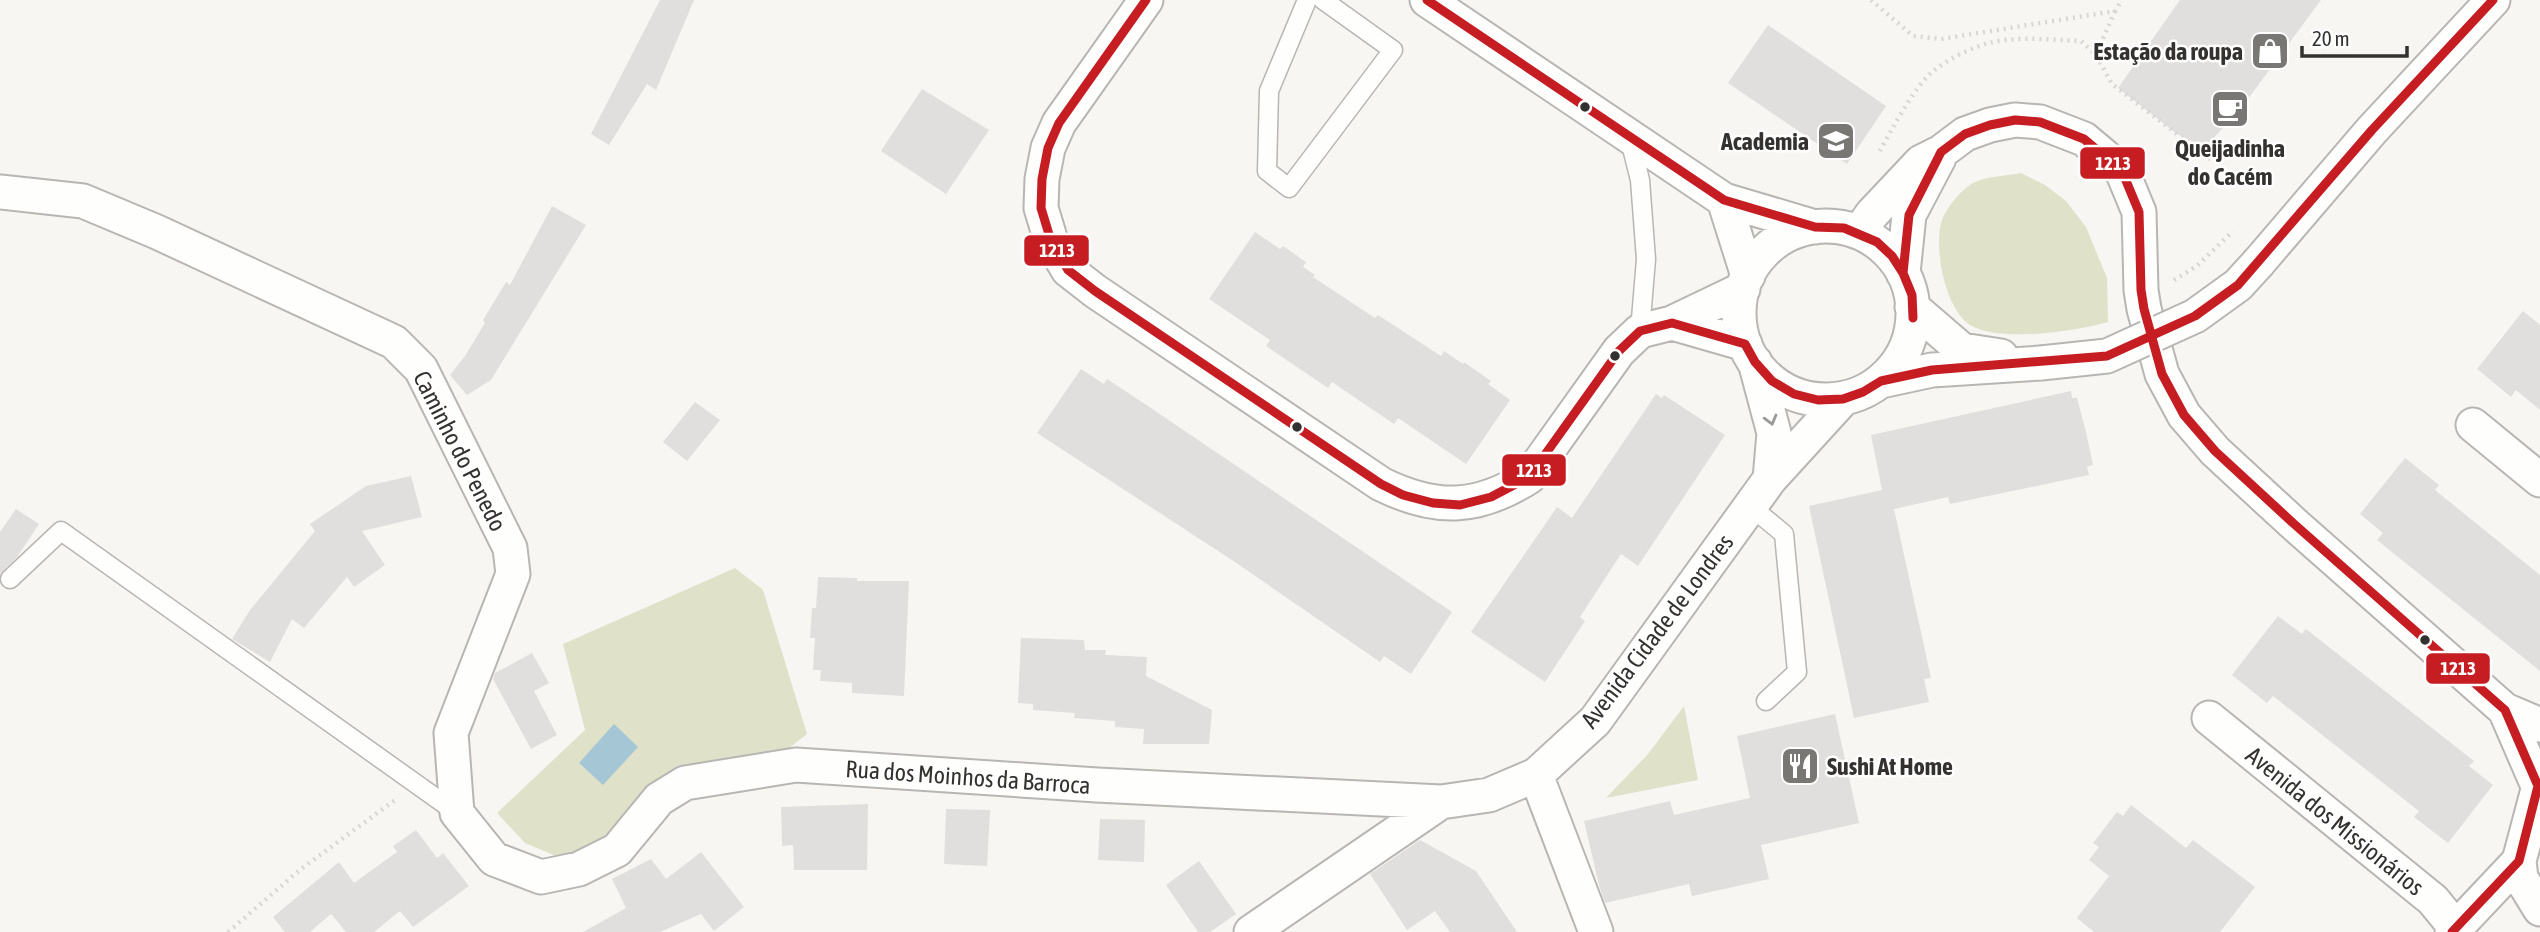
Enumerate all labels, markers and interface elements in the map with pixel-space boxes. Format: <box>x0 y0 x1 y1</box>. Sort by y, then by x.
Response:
scale bar <box>2302 14 2407 58</box>
text: 20 m <box>2312 26 2350 50</box>
shop icon: Estação da roupa <box>2249 30 2291 72</box>
place label: Estação da roupa <box>2093 38 2243 65</box>
cafe icon: Queijadinha do Cacém <box>2209 88 2251 130</box>
unlabelled marker <box>1578 100 1592 114</box>
school or university icon: Academia <box>1815 120 1857 162</box>
place label: Academia <box>1720 128 1809 155</box>
place label: Queijadinha do Cacém <box>2175 135 2285 190</box>
line badge: 1213 <box>2079 146 2146 180</box>
text: 1213 <box>2095 152 2131 174</box>
line badge: 1213 <box>1023 234 1090 267</box>
text: 1213 <box>1039 239 1075 261</box>
unlabelled marker <box>1608 349 1622 363</box>
street label: Caminho do Penedo <box>408 366 512 536</box>
one-way arrow <box>1762 414 1777 426</box>
unlabelled marker <box>1290 420 1304 434</box>
line badge: 1213 <box>1501 453 1567 487</box>
text: 1213 <box>1516 459 1552 481</box>
street label: Avenida Cidade de Londres <box>1575 529 1739 733</box>
unlabelled marker <box>2418 633 2432 647</box>
line badge: 1213 <box>2425 652 2491 685</box>
text: 1213 <box>2440 657 2476 679</box>
street label: Avenida dos Missionários <box>2241 741 2429 901</box>
restaurant icon: Sushi At Home <box>1779 745 1821 787</box>
place label: Sushi At Home <box>1827 753 1953 780</box>
street label: Rua dos Moinhos da Barroca <box>845 755 1091 799</box>

